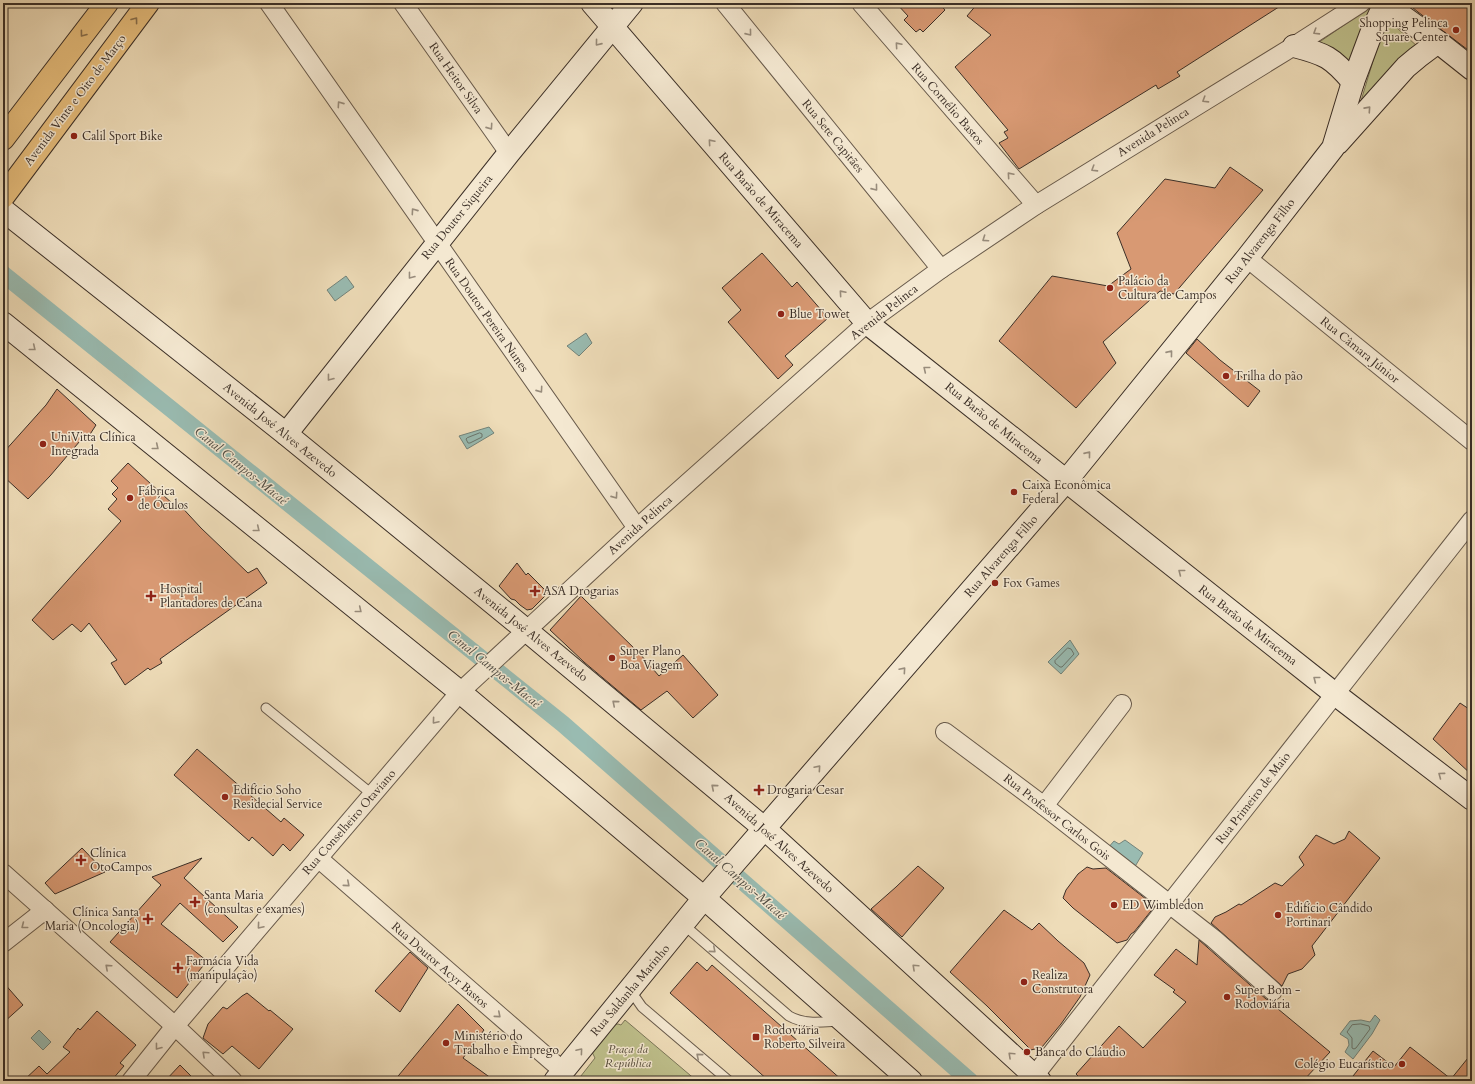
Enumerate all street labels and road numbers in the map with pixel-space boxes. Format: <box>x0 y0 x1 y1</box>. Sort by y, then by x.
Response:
street label: Avenida Vinte e Oito de Março <box>20 31 130 169</box>
street label: Rua Heitor Silva <box>425 39 487 118</box>
street label: Rua Cornélio Bastos <box>908 60 988 148</box>
street label: Rua Sete Capitães <box>799 96 867 176</box>
street label: Avenida Pelinca <box>1114 103 1192 160</box>
street label: Rua Barão de Miracema <box>715 149 807 252</box>
street label: Rua Doutor Siqueira <box>418 171 497 263</box>
street label: Rua Alvarenga Filho <box>1222 195 1299 287</box>
street label: Rua Doutor Pereira Nunes <box>442 255 532 375</box>
street label: Avenida Pelinca <box>847 280 922 343</box>
street label: Rua Câmara Júnior <box>1317 313 1403 387</box>
street label: Avenida José Alves Azevedo <box>220 379 341 481</box>
street label: Rua Barão de Miracema <box>942 379 1047 468</box>
street label: Avenida Pelinca <box>604 491 676 558</box>
street label: Rua Alvarenga Filho <box>961 511 1042 601</box>
street label: Rua Barão de Miracema <box>1195 581 1301 669</box>
street label: Avenida José Alves Azevedo <box>471 583 592 685</box>
street label: Rua Primeiro de Maio <box>1212 748 1294 847</box>
street label: Rua Conselheiro Otaviano <box>299 765 400 878</box>
street label: Rua Professor Carlos Gois <box>1000 770 1114 864</box>
street label: Avenida José Alves Azevedo <box>721 789 838 897</box>
street label: Rua Doutor Acyr Bastos <box>388 918 492 1012</box>
street label: Rua Saldanha Marinho <box>587 940 673 1039</box>

